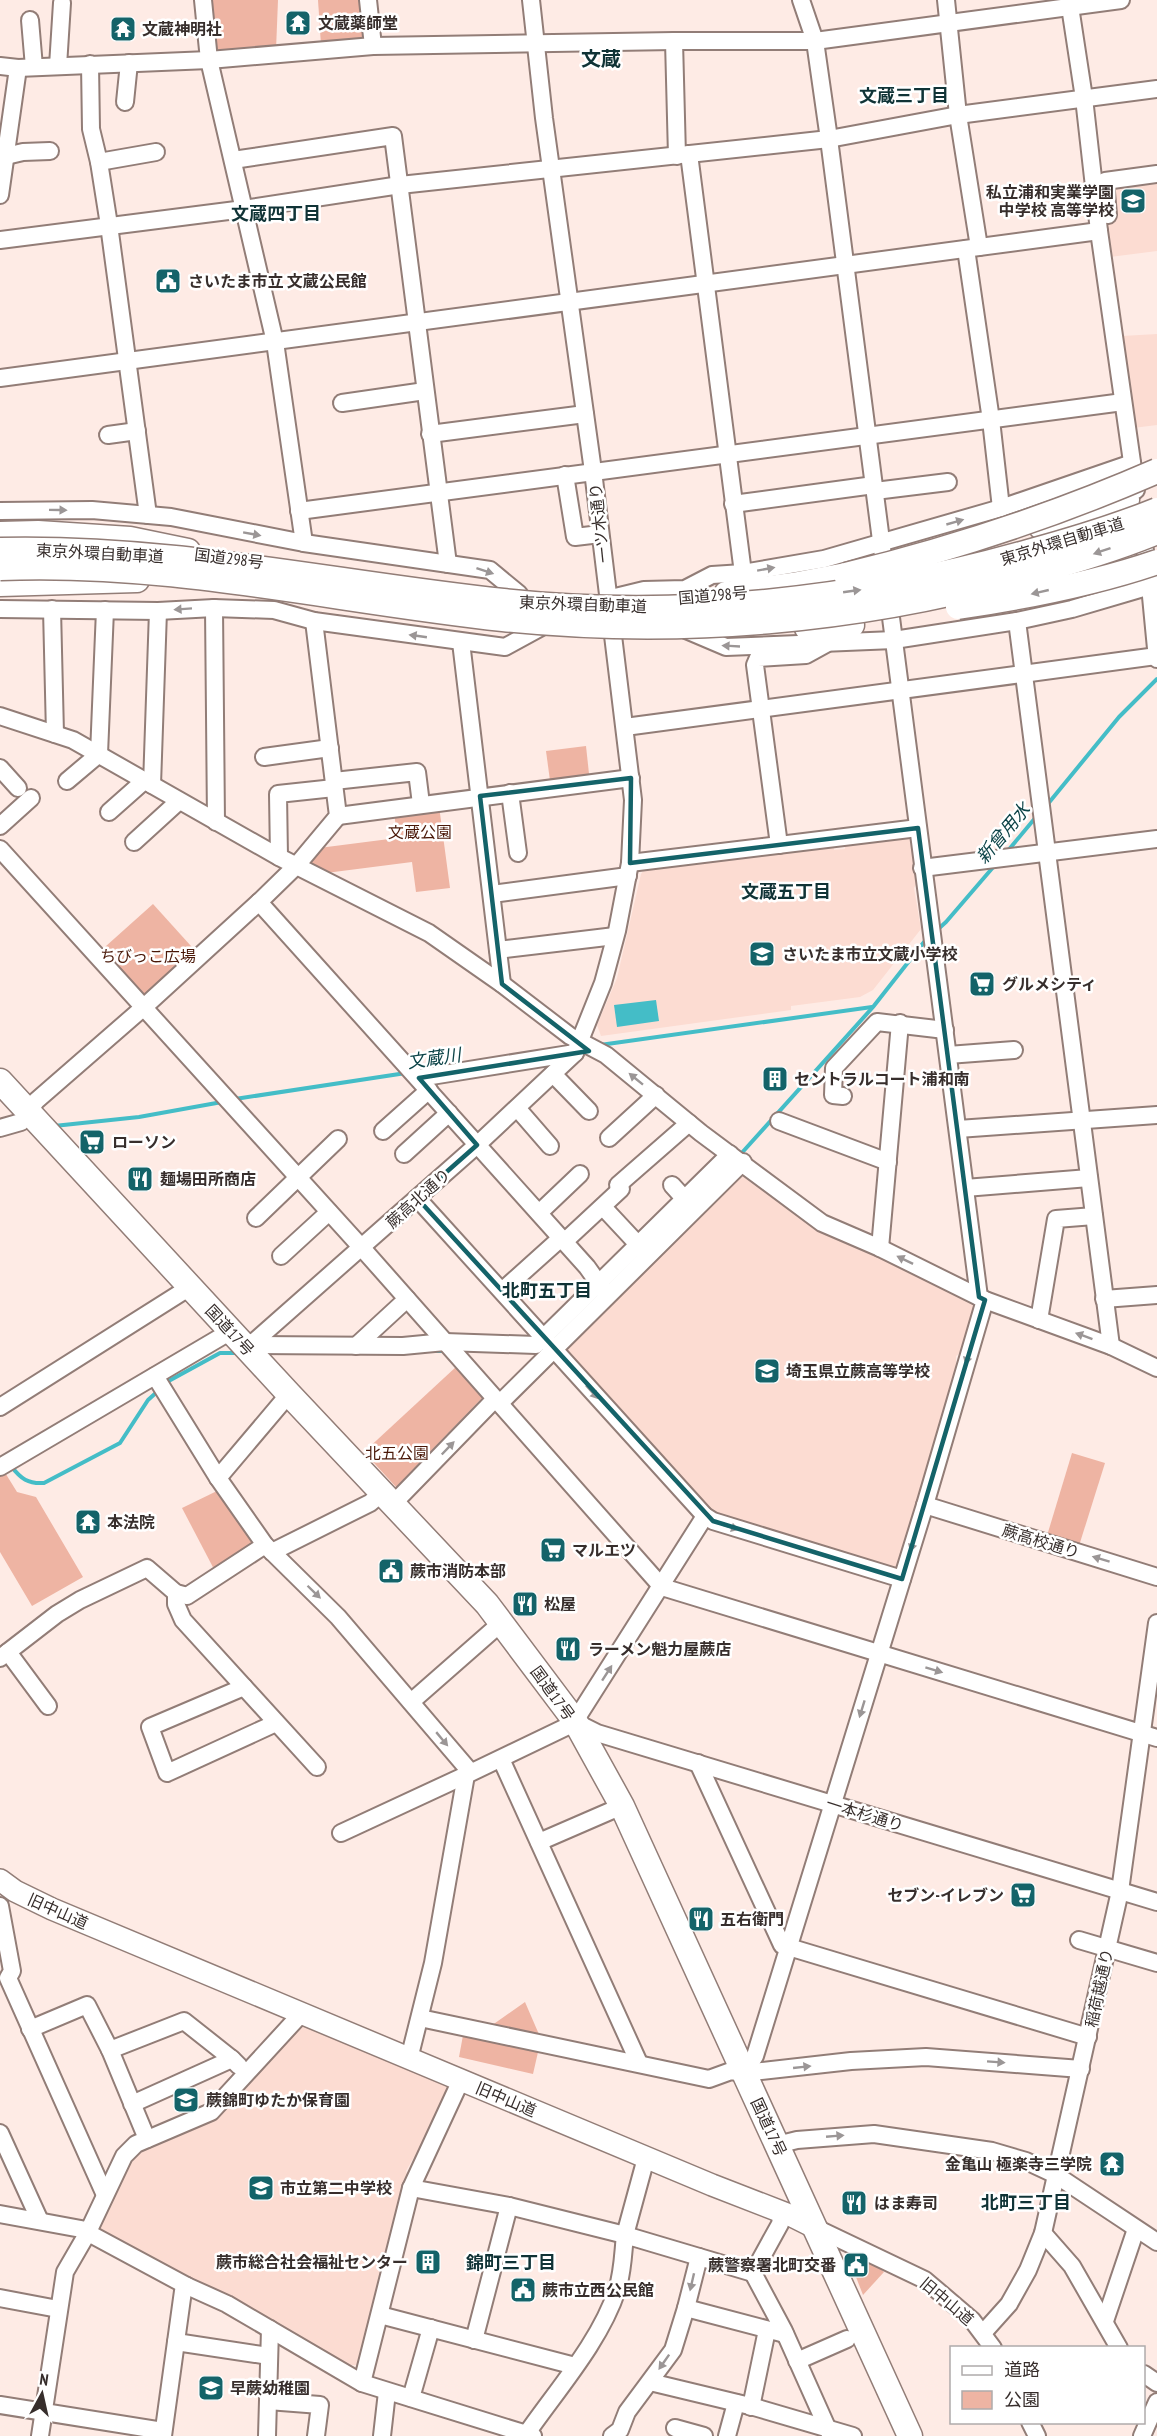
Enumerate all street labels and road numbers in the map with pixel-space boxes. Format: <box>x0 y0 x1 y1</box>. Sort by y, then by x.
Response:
street label: 一ツ木通り <box>585 482 613 564</box>
street label: 東京外環自動車道 <box>998 513 1126 569</box>
street label: 東京外環自動車道 <box>36 540 164 566</box>
street label: 国道298号 <box>193 544 265 572</box>
street label: 国道298号 <box>677 582 749 608</box>
street label: 東京外環自動車道 <box>519 592 647 616</box>
street label: 蕨高北通り <box>382 1164 454 1232</box>
street label: 国道17号 <box>201 1300 259 1360</box>
street label: 蕨高校通り <box>1000 1520 1082 1562</box>
street label: 国道17号 <box>527 1662 579 1724</box>
street label: 一本杉通り <box>824 1793 906 1835</box>
street label: 旧中山道 <box>25 1889 91 1933</box>
street label: 稲荷越通り <box>1081 1947 1117 2029</box>
street label: 旧中山道 <box>473 2077 539 2121</box>
street label: 国道17号 <box>747 2094 791 2160</box>
street label: 旧中山道 <box>916 2273 978 2329</box>

